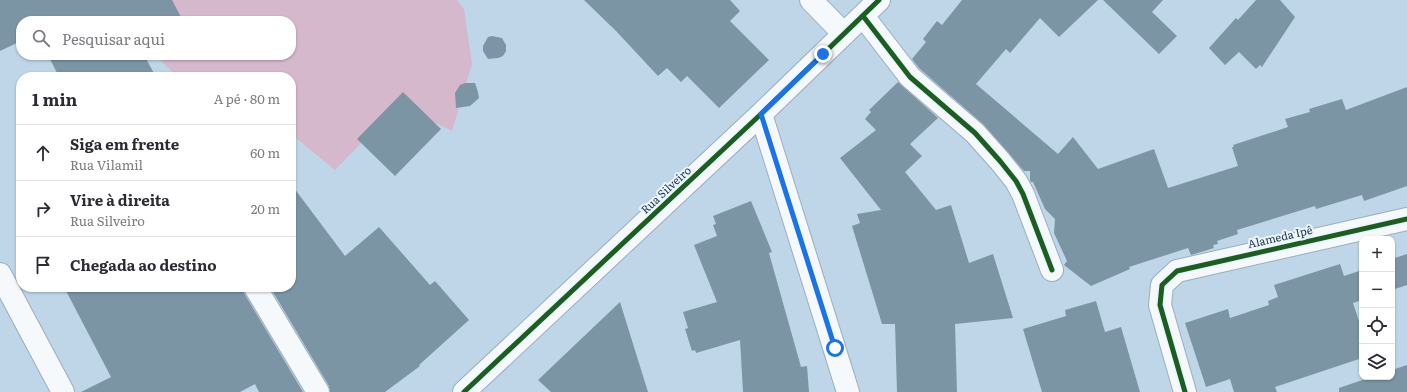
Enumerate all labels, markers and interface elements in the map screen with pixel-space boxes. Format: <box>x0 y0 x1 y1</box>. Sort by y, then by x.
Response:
search box <box>16 16 296 60</box>
icon: search <box>30 27 52 49</box>
text: Pesquisar aqui <box>62 27 165 50</box>
route end <box>814 45 832 63</box>
text: 1 min <box>32 86 77 111</box>
text: A pé · 80 m <box>214 89 280 108</box>
text: Siga em frente <box>70 132 179 155</box>
icon: ahead <box>32 142 54 164</box>
text: 60 m <box>250 143 280 162</box>
text: Rua Vilamil <box>70 155 143 174</box>
street label: Rua Silveiro <box>637 162 694 217</box>
text: Vire à direita <box>70 188 170 211</box>
icon: right <box>32 198 54 220</box>
text: 20 m <box>251 199 280 218</box>
text: Rua Silveiro <box>70 211 145 230</box>
street label: Alameda Ipê <box>1246 221 1314 251</box>
map controls <box>1359 236 1395 380</box>
button: + <box>1359 236 1395 272</box>
text: Chegada ao destino <box>70 253 217 276</box>
icon: arrive <box>32 254 54 276</box>
button: − <box>1359 272 1395 308</box>
button: locate <box>1359 308 1395 344</box>
route start <box>826 339 844 357</box>
button: layers <box>1359 344 1395 380</box>

